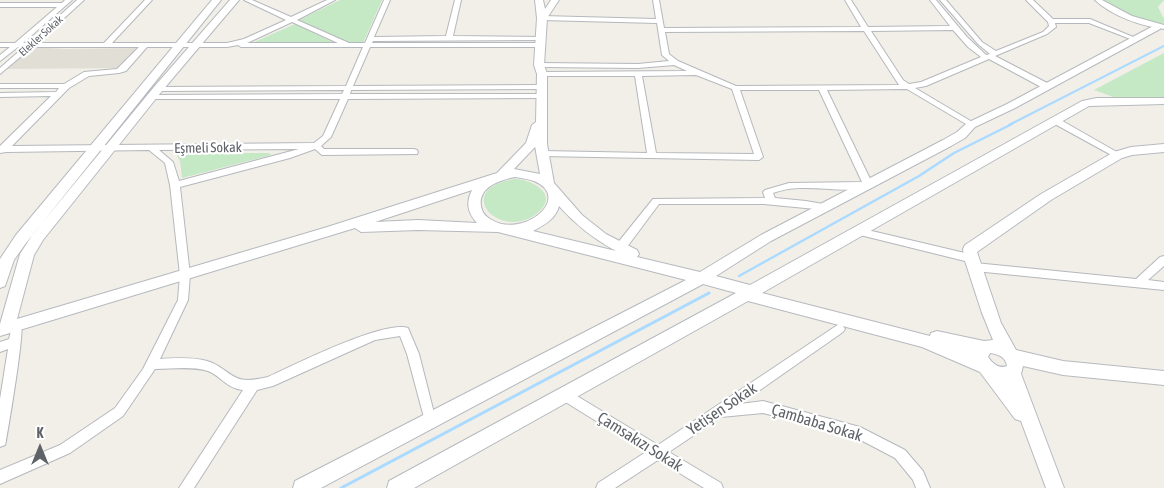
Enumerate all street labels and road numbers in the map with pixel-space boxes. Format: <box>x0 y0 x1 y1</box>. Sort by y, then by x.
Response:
street label: Elekler Sokak <box>16 13 66 59</box>
street label: Eşmeli Sokak <box>174 139 242 157</box>
street label: Yetişen Sokak <box>683 379 761 439</box>
street label: Çambaba Sokak <box>769 400 865 446</box>
street label: Çamsakızı Sokak <box>594 408 686 476</box>

